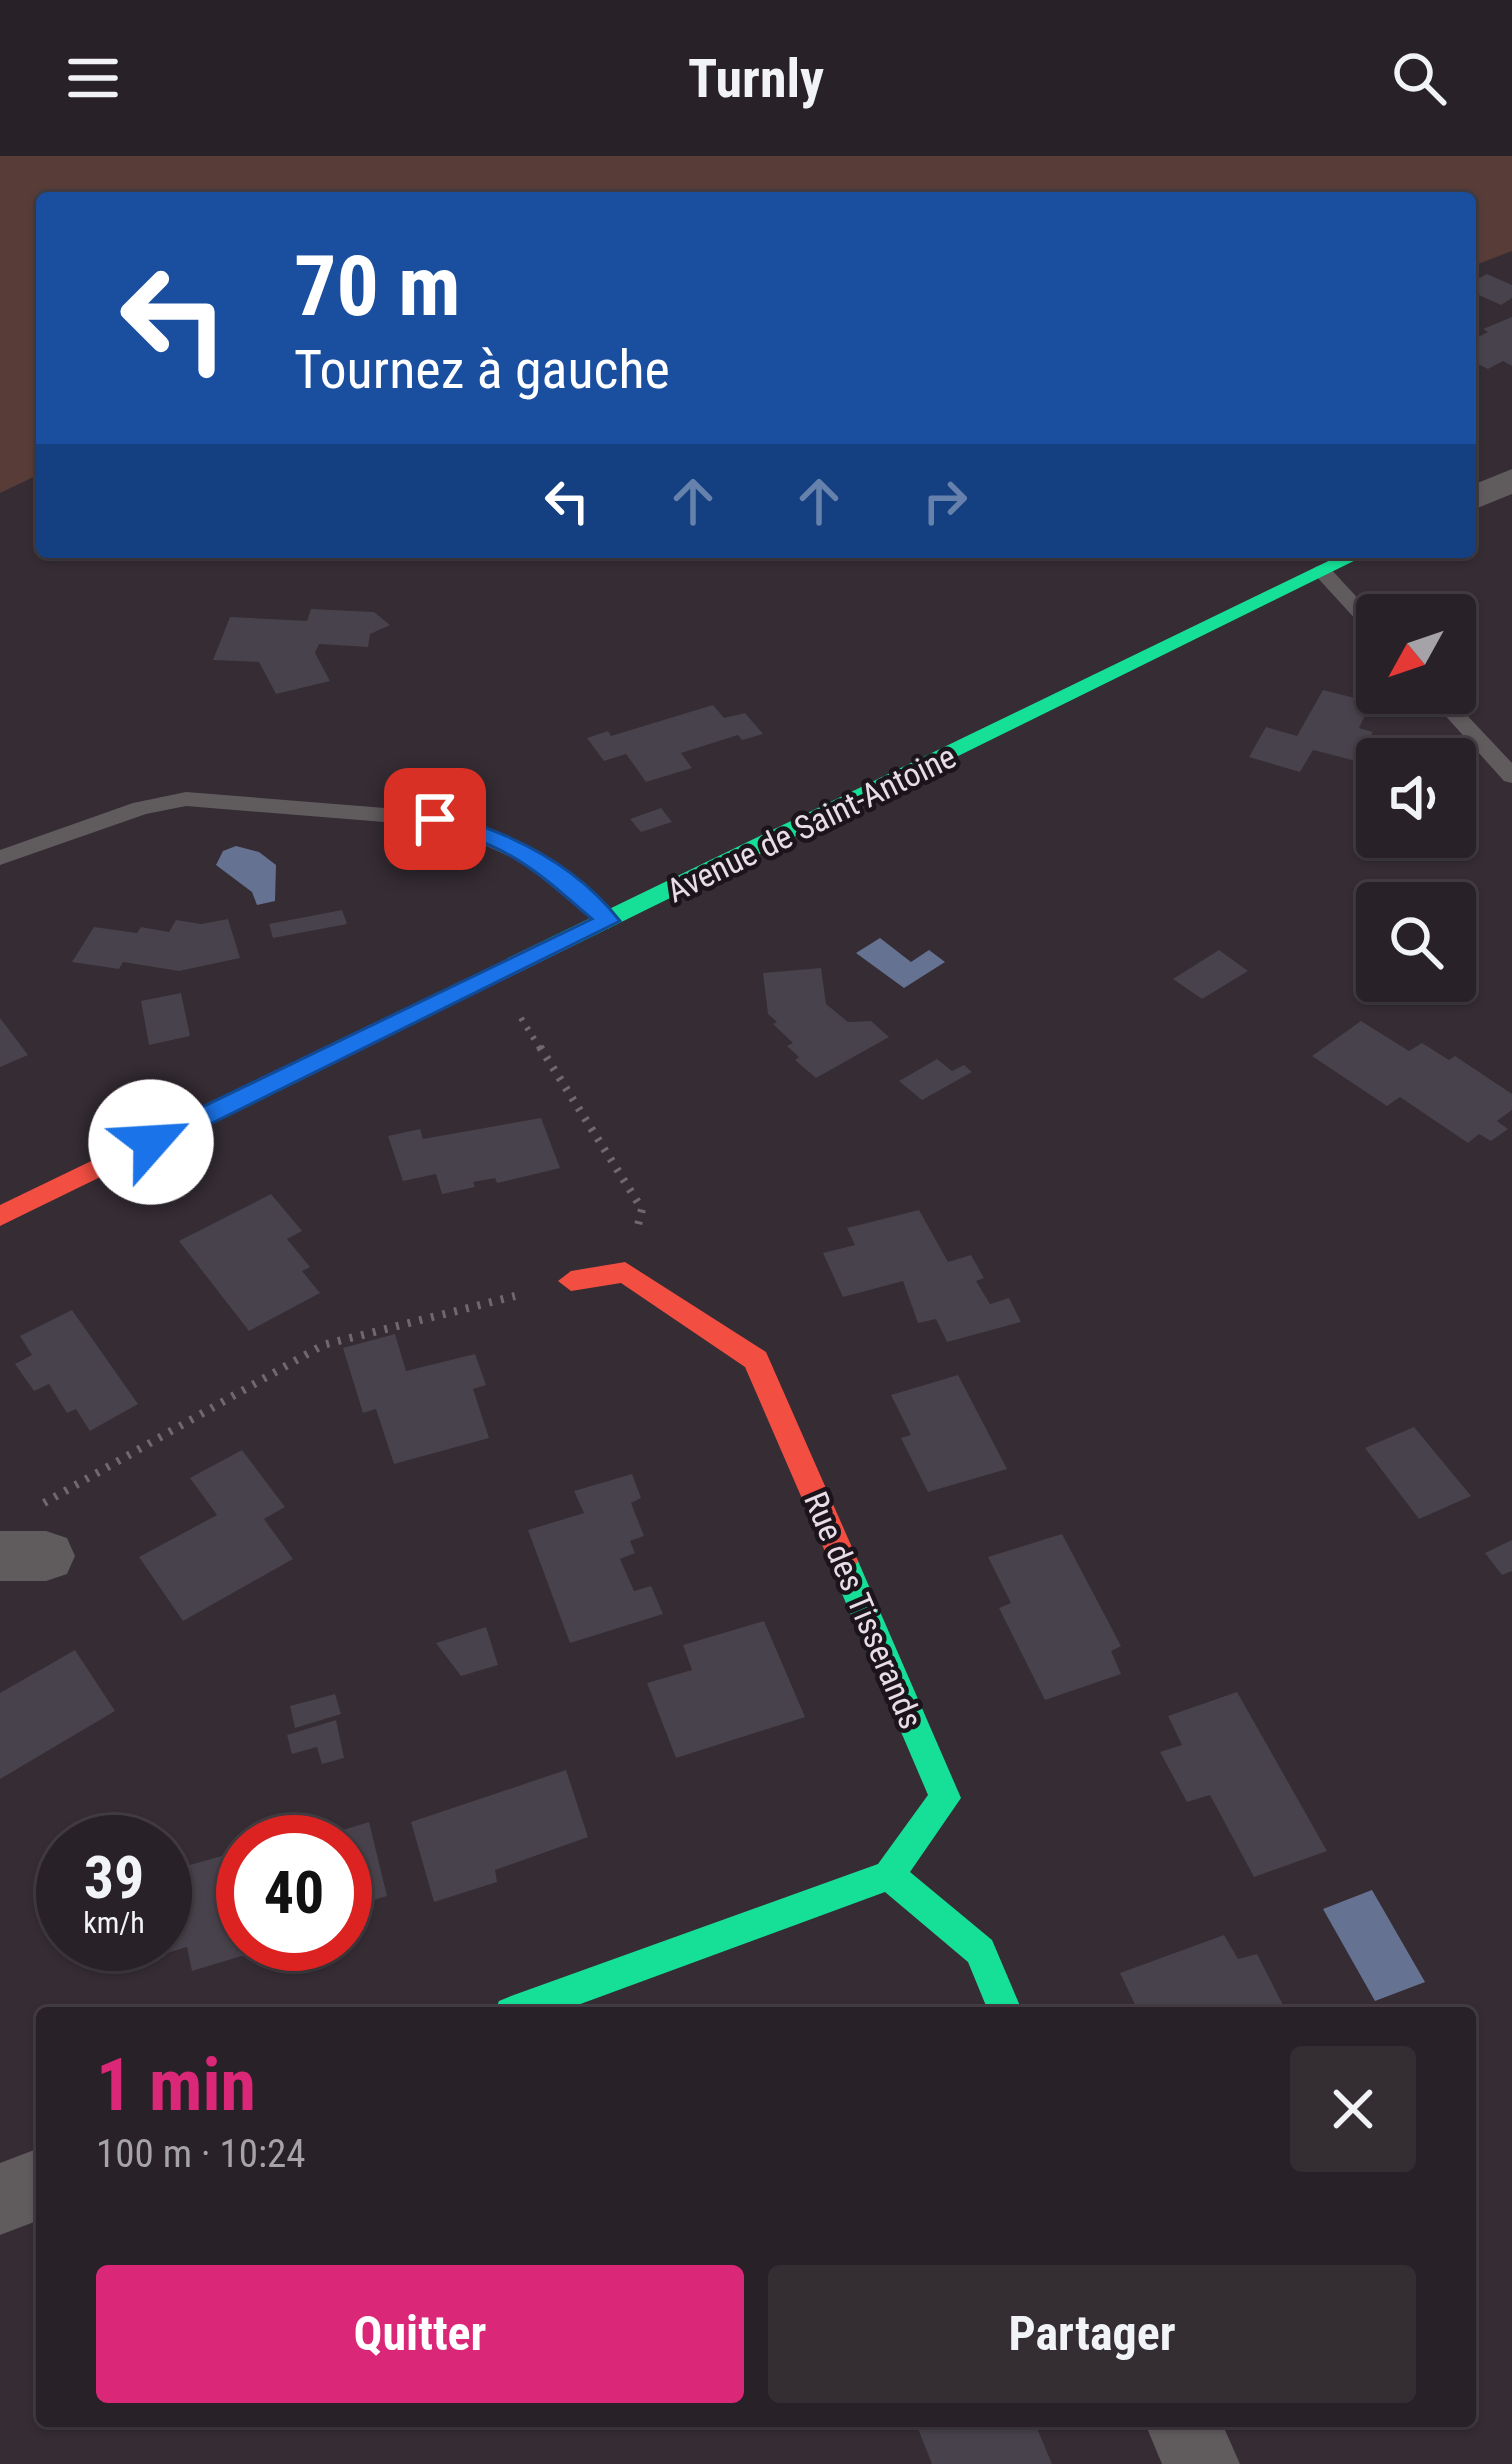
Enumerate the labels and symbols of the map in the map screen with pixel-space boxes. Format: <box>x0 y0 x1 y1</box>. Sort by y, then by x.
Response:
north arrow <box>1356 594 1476 714</box>
street label: Avenue de Saint-Antoine <box>660 737 962 910</box>
pin <box>384 768 486 870</box>
position arrow <box>88 1079 214 1205</box>
street label: Rue des Tisserands <box>796 1486 931 1734</box>
speed limit sign: 40 <box>216 1815 372 1971</box>

